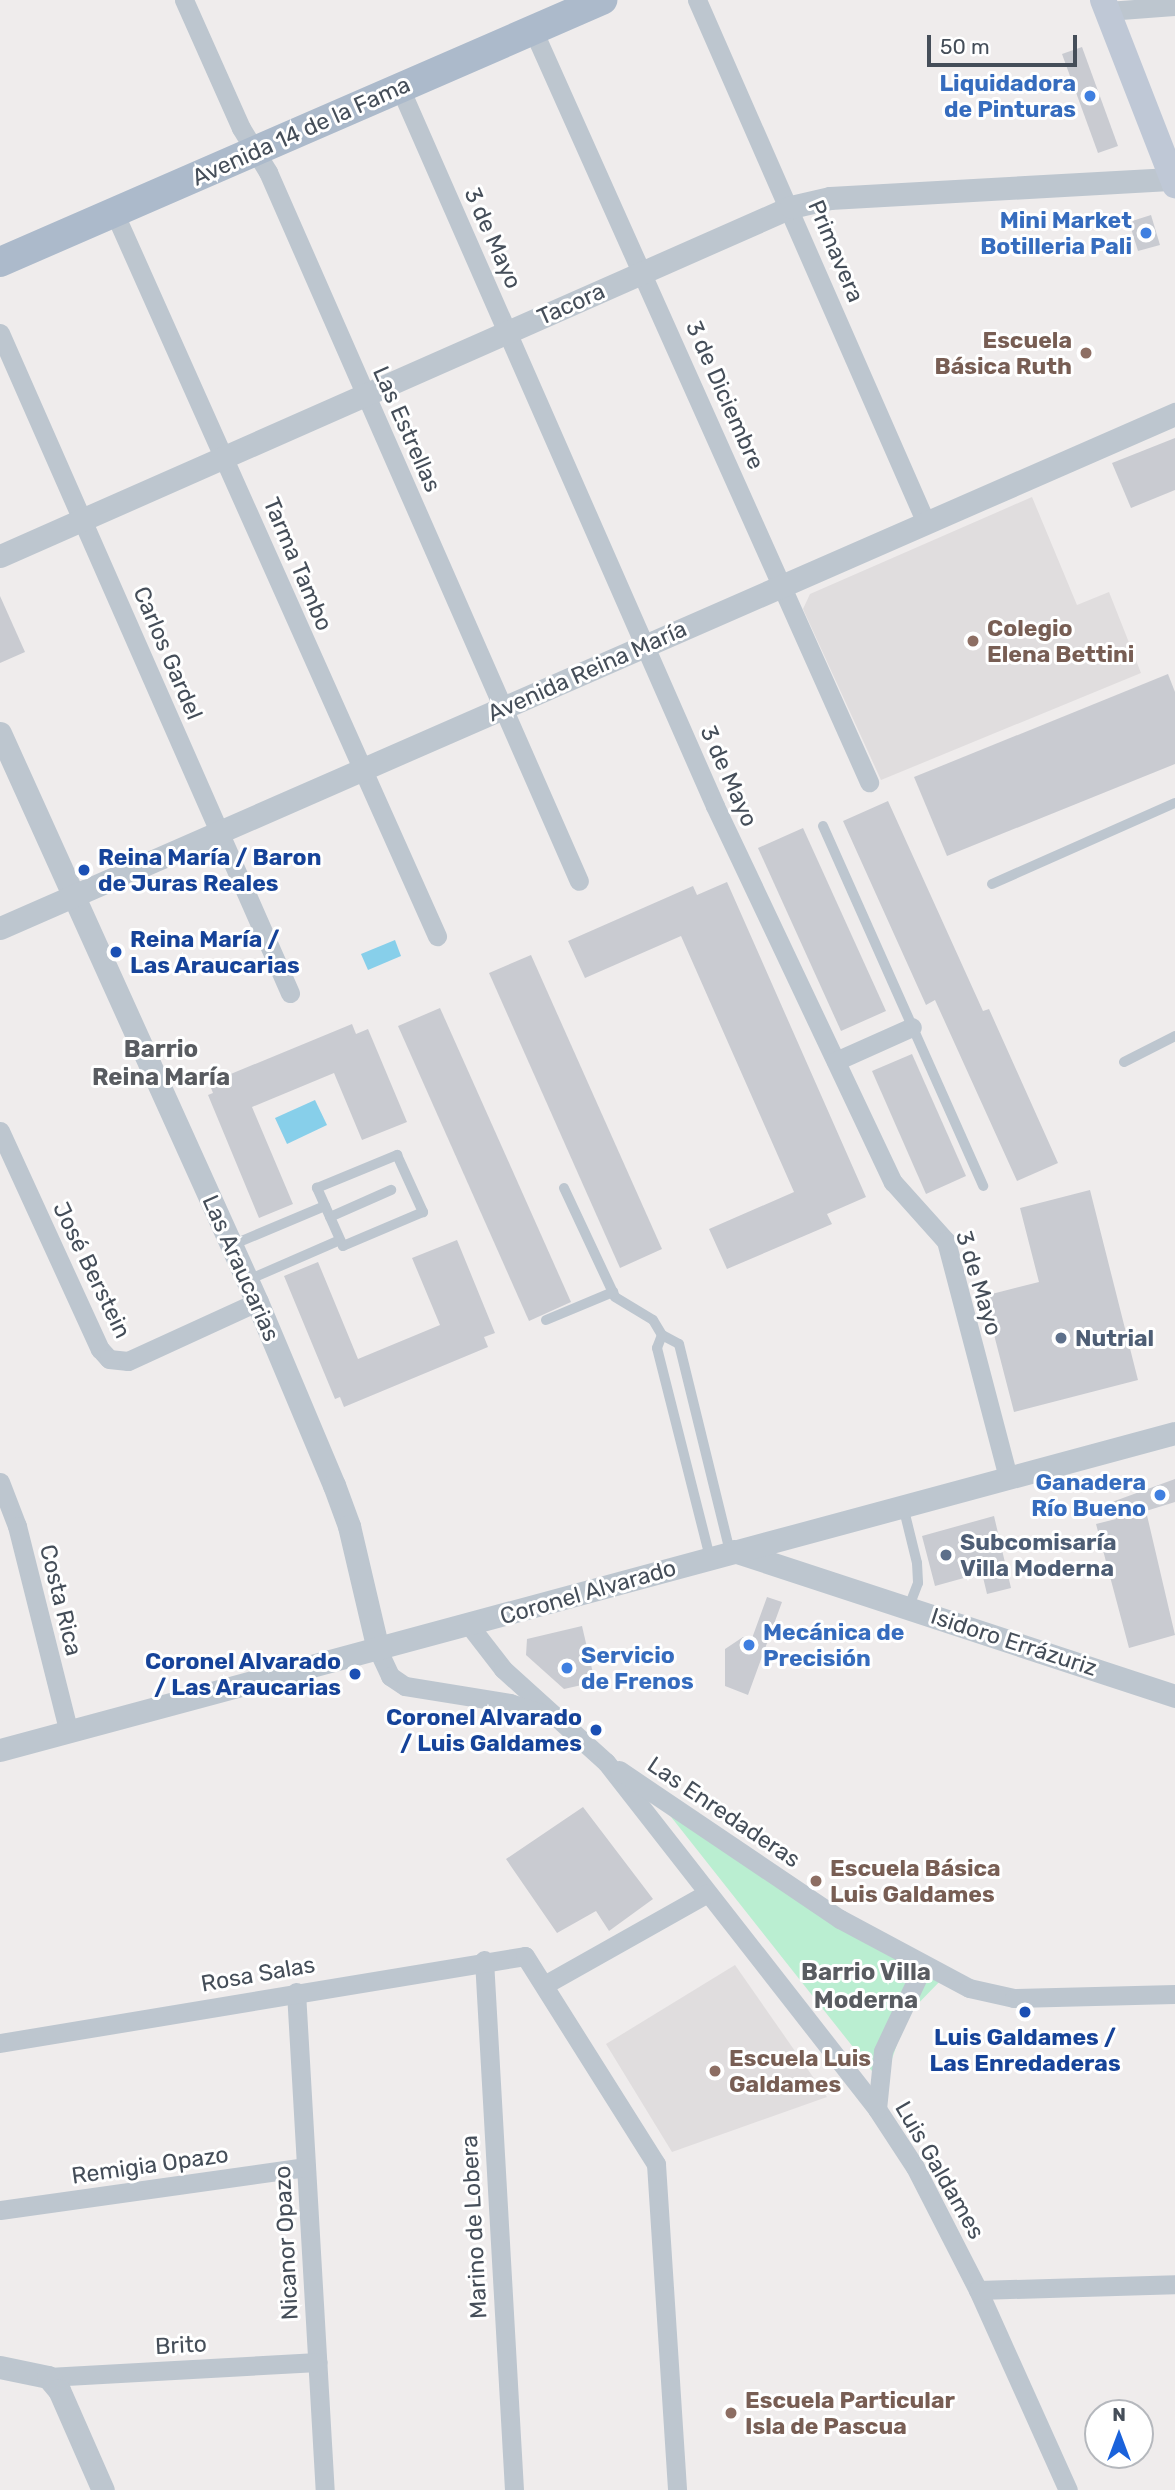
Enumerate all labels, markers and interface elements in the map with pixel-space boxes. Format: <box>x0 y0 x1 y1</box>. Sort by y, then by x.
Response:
scale bar <box>930 21 1080 65</box>
text: 50 m <box>940 34 990 59</box>
place label: Liquidadora de Pinturas <box>939 69 1076 123</box>
street label: Avenida 14 de la Fama <box>188 70 414 192</box>
marker: Liquidadora de Pinturas <box>1082 88 1098 104</box>
street label: 3 de Mayo <box>458 183 528 293</box>
street label: Primavera <box>802 196 870 306</box>
place label: Mini Market Botilleria Pali <box>980 206 1132 260</box>
marker: Mini Market Botilleria Pali <box>1138 225 1154 241</box>
street label: Tacora <box>533 277 609 331</box>
street label: 3 de Diciembre <box>680 316 770 474</box>
place label: Escuela Básica Ruth <box>935 326 1072 380</box>
marker: Escuela Básica Ruth <box>1078 345 1094 361</box>
street label: Las Estrellas <box>367 362 447 496</box>
street label: Tarma Tambo <box>257 493 339 635</box>
street label: Carlos Gardel <box>128 582 208 724</box>
place label: Colegio Elena Bettini <box>987 614 1134 668</box>
street label: Avenida Reina María <box>483 615 691 727</box>
marker: Colegio Elena Bettini <box>965 633 981 649</box>
street label: 3 de Mayo <box>694 721 764 831</box>
place label: Reina María / Baron de Juras Reales <box>98 843 321 897</box>
marker: Reina María / Baron de Juras Reales <box>76 862 92 878</box>
place label: Reina María / Las Araucarias <box>130 925 300 979</box>
marker: Reina María / Las Araucarias <box>108 944 124 960</box>
district label: Barrio Reina María <box>92 1036 230 1092</box>
street label: Las Araucarias <box>196 1190 286 1346</box>
street label: José Berstein <box>47 1197 137 1343</box>
street label: 3 de Mayo <box>950 1227 1008 1339</box>
place label: Nutrial <box>1075 1324 1154 1352</box>
marker: Nutrial <box>1053 1330 1069 1346</box>
place label: Ganadera Río Bueno <box>1031 1468 1146 1522</box>
marker: Ganadera Río Bueno <box>1152 1487 1168 1503</box>
place label: Subcomisaría Villa Moderna <box>960 1528 1117 1582</box>
street label: Costa Rica <box>34 1542 88 1658</box>
marker: Subcomisaría Villa Moderna <box>938 1547 954 1563</box>
street label: Coronel Alvarado <box>497 1554 679 1630</box>
street label: Isidoro Errázuriz <box>927 1602 1101 1682</box>
place label: Mecánica de Precisión <box>763 1618 904 1672</box>
marker: Mecánica de Precisión <box>741 1637 757 1653</box>
place label: Servicio de Frenos <box>581 1641 694 1695</box>
place label: Coronel Alvarado / Las Araucarias <box>144 1647 341 1701</box>
marker: Servicio de Frenos <box>559 1660 575 1676</box>
marker: Coronel Alvarado / Las Araucarias <box>347 1666 363 1682</box>
place label: Coronel Alvarado / Luis Galdames <box>385 1703 582 1757</box>
marker: Coronel Alvarado / Luis Galdames <box>588 1722 604 1738</box>
street label: Las Enredaderas <box>642 1751 806 1873</box>
place label: Escuela Básica Luis Galdames <box>830 1854 1001 1908</box>
marker: Escuela Básica Luis Galdames <box>808 1873 824 1889</box>
street label: Rosa Salas <box>199 1950 317 1998</box>
district label: Barrio Villa Moderna <box>801 1959 931 2015</box>
marker: Luis Galdames / Las Enredaderas <box>1017 2004 1033 2020</box>
place label: Luis Galdames / Las Enredaderas <box>929 2023 1121 2077</box>
place label: Escuela Luis Galdames <box>729 2044 871 2098</box>
marker: Escuela Luis Galdames <box>707 2063 723 2079</box>
street label: Luis Galdames <box>889 2096 991 2244</box>
street label: Marino de Lobera <box>455 2134 493 2320</box>
street label: Remigia Opazo <box>70 2140 230 2190</box>
street label: Nicanor Opazo <box>268 2165 304 2321</box>
street label: Brito <box>154 2330 208 2360</box>
place label: Escuela Particular Isla de Pascua <box>745 2386 955 2440</box>
north arrow <box>1084 2399 1154 2469</box>
text: N <box>1112 2403 1126 2426</box>
marker: Escuela Particular Isla de Pascua <box>723 2405 739 2421</box>

